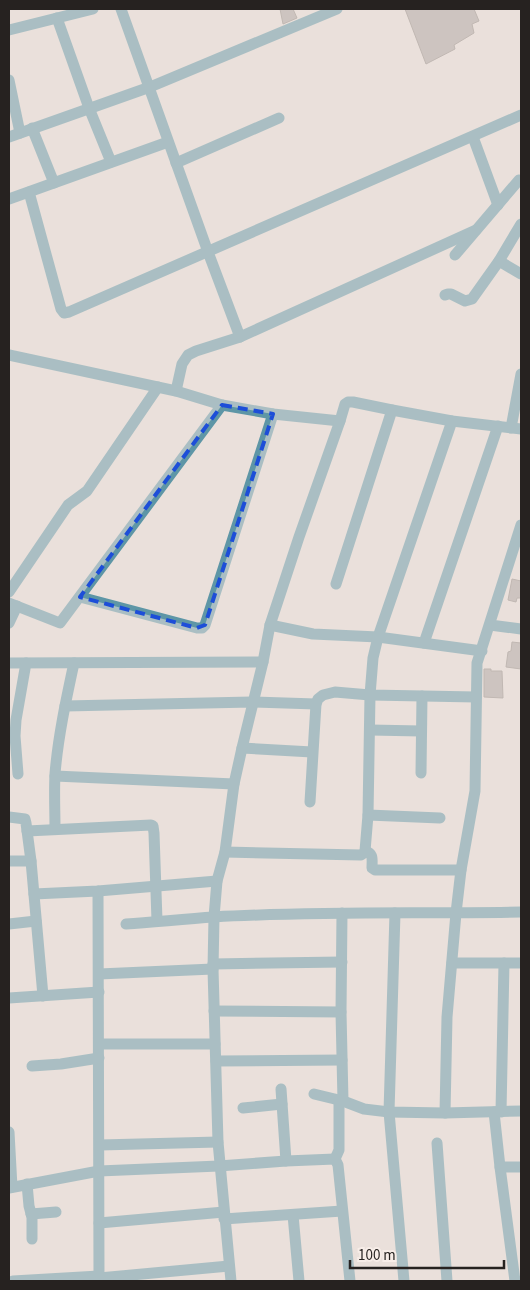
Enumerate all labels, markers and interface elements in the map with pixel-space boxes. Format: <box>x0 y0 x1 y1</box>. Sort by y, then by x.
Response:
scale bar <box>350 1238 504 1270</box>
text: 100 m <box>358 1245 396 1266</box>

